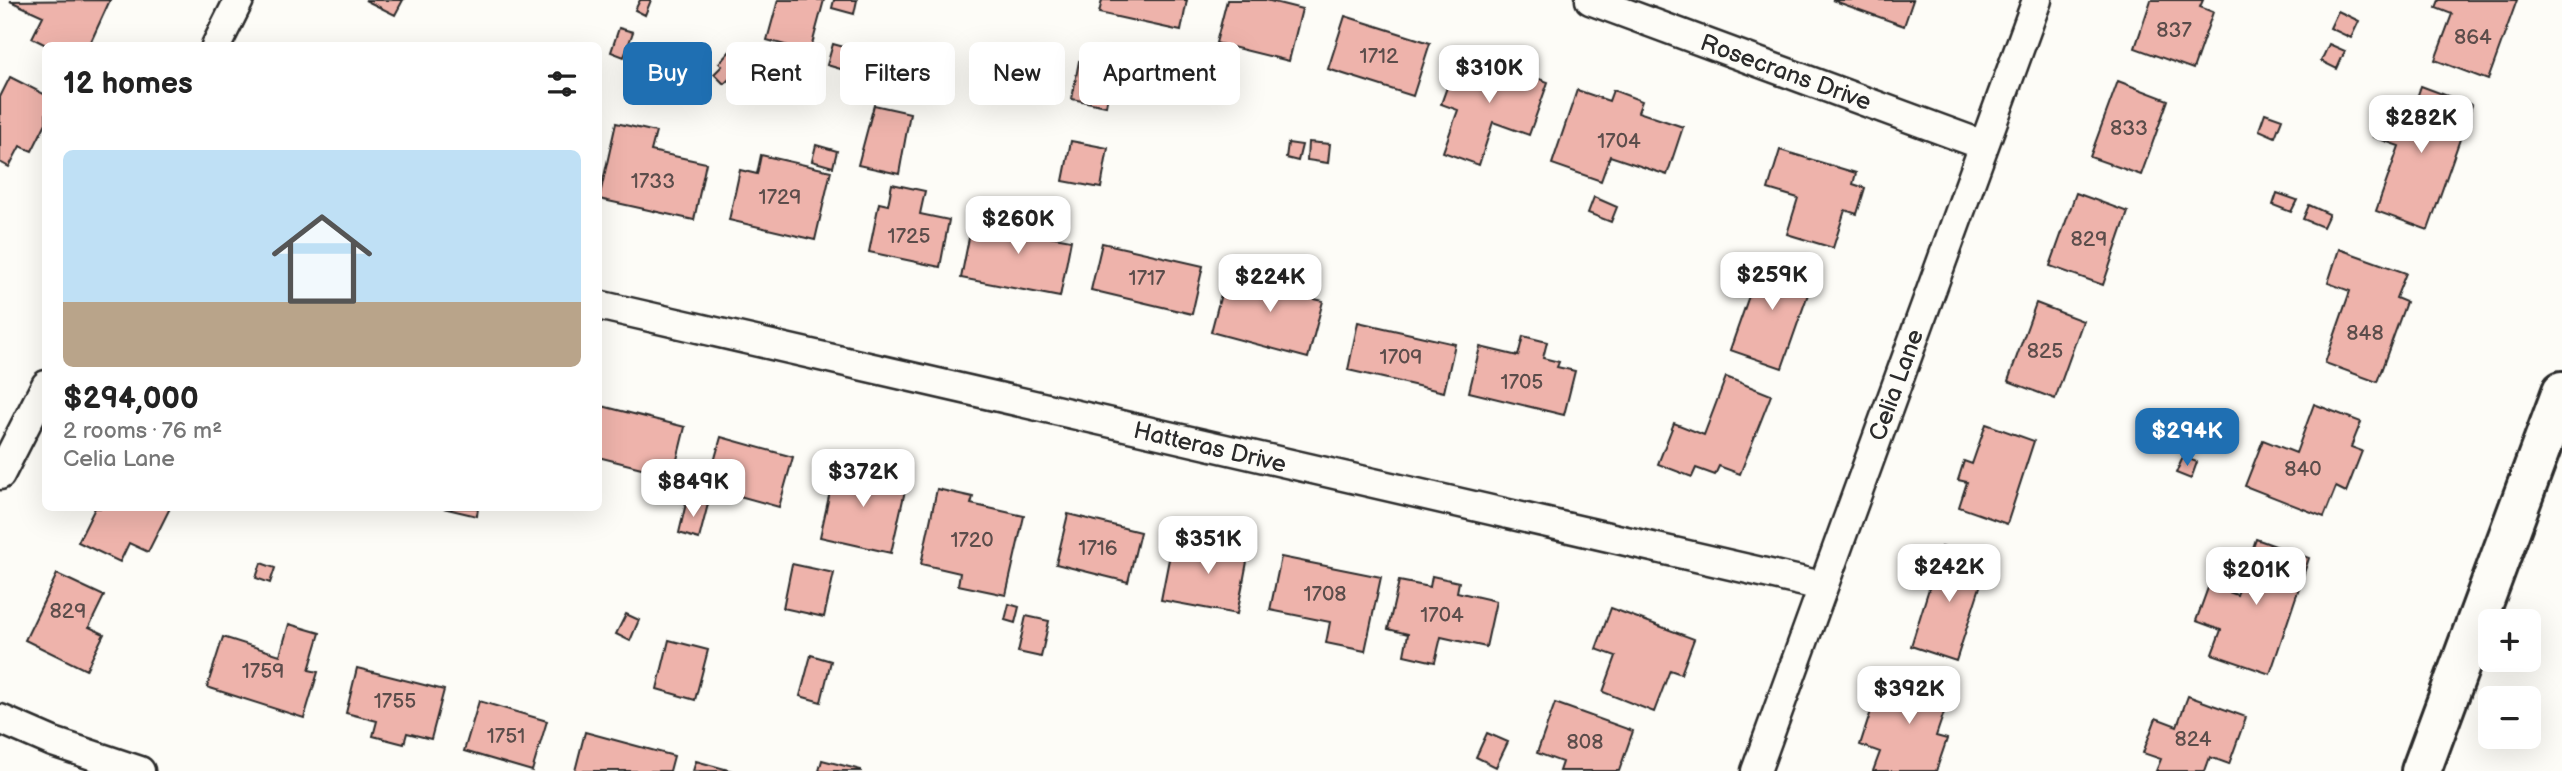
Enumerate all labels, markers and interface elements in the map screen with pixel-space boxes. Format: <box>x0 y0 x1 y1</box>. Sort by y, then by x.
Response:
house number: 837 <box>2156 18 2192 43</box>
house number: 864 <box>2454 25 2492 50</box>
street label: Rosecrans Drive <box>1696 28 1875 117</box>
chip: Buy <box>623 42 712 105</box>
chip: Rent <box>726 42 826 105</box>
chip: Filters <box>840 42 955 105</box>
chip: New <box>969 42 1065 105</box>
chip: Apartment <box>1079 42 1240 105</box>
house number: 1712 <box>1360 44 1399 69</box>
pin: $310K <box>1440 46 1538 105</box>
text: $310K <box>1455 54 1523 82</box>
icon: filters <box>543 65 581 103</box>
text: 12 homes <box>63 66 193 102</box>
pin: $282K <box>2372 96 2470 155</box>
text: $282K <box>2385 104 2457 132</box>
house number: 833 <box>2110 116 2148 141</box>
house number: 1704 <box>1597 129 1641 154</box>
house number: 1733 <box>631 169 675 194</box>
house number: 1729 <box>759 185 801 210</box>
icon: home <box>259 196 385 322</box>
pin: $260K <box>969 196 1067 256</box>
text: $260K <box>982 205 1054 233</box>
house number: 1725 <box>888 224 930 249</box>
house number: 829 <box>2071 227 2107 252</box>
pin: $259K <box>1723 252 1821 312</box>
pin: $224K <box>1221 254 1319 314</box>
text: $259K <box>1736 261 1808 289</box>
text: $224K <box>1234 263 1306 291</box>
house number: 1717 <box>1129 266 1166 291</box>
house number: 848 <box>2346 321 2384 346</box>
street label: Celia Lane <box>1863 325 1930 445</box>
house number: 825 <box>2027 339 2063 364</box>
house number: 1709 <box>1380 345 1422 370</box>
house number: 1705 <box>1501 370 1543 395</box>
text: $294,000 <box>63 381 199 417</box>
pin: $294K <box>2138 408 2236 468</box>
street label: Hatteras Drive <box>1131 416 1289 479</box>
text: 2 rooms · 76 m² <box>63 417 222 445</box>
text: $294K <box>2151 417 2223 445</box>
text: Celia Lane <box>63 445 175 473</box>
pin: $372K <box>814 449 912 509</box>
house number: 840 <box>2284 457 2322 482</box>
text: $372K <box>828 458 898 486</box>
pin: $849K <box>644 460 742 519</box>
text: $849K <box>657 468 729 496</box>
pin: $351K <box>1159 516 1257 576</box>
text: $351K <box>1174 525 1242 553</box>
house number: 1720 <box>950 528 994 553</box>
house number: 1716 <box>1078 536 1118 561</box>
pin: $242K <box>1900 544 1998 604</box>
pin: $201K <box>2207 548 2305 607</box>
text: $242K <box>1913 553 1985 581</box>
text: $201K <box>2222 556 2290 584</box>
house number: 1708 <box>1303 582 1347 607</box>
house number: 829 <box>50 599 86 624</box>
house number: 1704 <box>1420 603 1464 628</box>
map controls <box>2478 609 2541 749</box>
button: + <box>2478 609 2541 672</box>
house number: 1759 <box>242 659 284 684</box>
pin: $392K <box>1860 666 1958 726</box>
text: $392K <box>1873 675 1945 703</box>
button: − <box>2478 686 2541 749</box>
house number: 1755 <box>374 689 416 714</box>
house number: 1751 <box>487 724 525 749</box>
house number: 824 <box>2174 727 2212 752</box>
house number: 808 <box>1567 730 1603 755</box>

